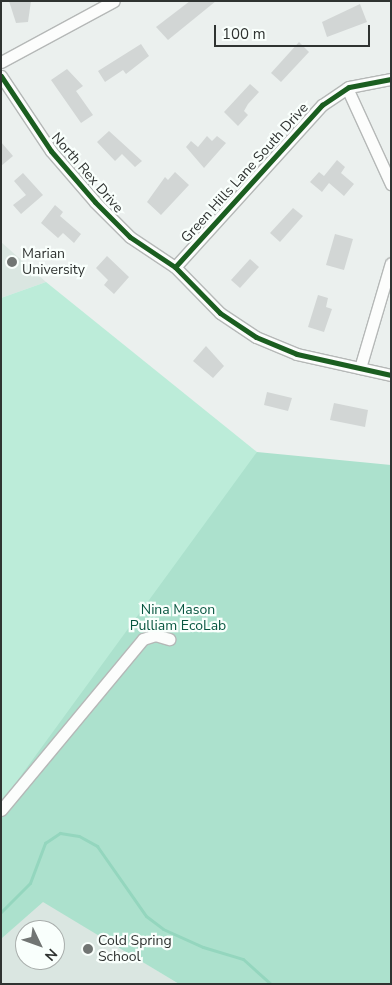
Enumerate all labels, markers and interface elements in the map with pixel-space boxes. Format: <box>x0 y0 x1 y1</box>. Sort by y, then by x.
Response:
scale bar <box>217 15 373 47</box>
text: 100 m <box>222 24 266 44</box>
street label: Green Hills Lane South Drive <box>178 100 312 246</box>
street label: North Rex Drive <box>48 129 126 217</box>
place label: Marian University <box>22 246 85 278</box>
marker: Marian University <box>6 256 18 268</box>
park label: Nina Mason Pulliam EcoLab <box>130 602 226 634</box>
north arrow <box>15 920 65 970</box>
place label: Cold Spring School <box>98 933 172 966</box>
marker: Cold Spring School <box>82 943 94 955</box>
text: N <box>40 944 61 965</box>

